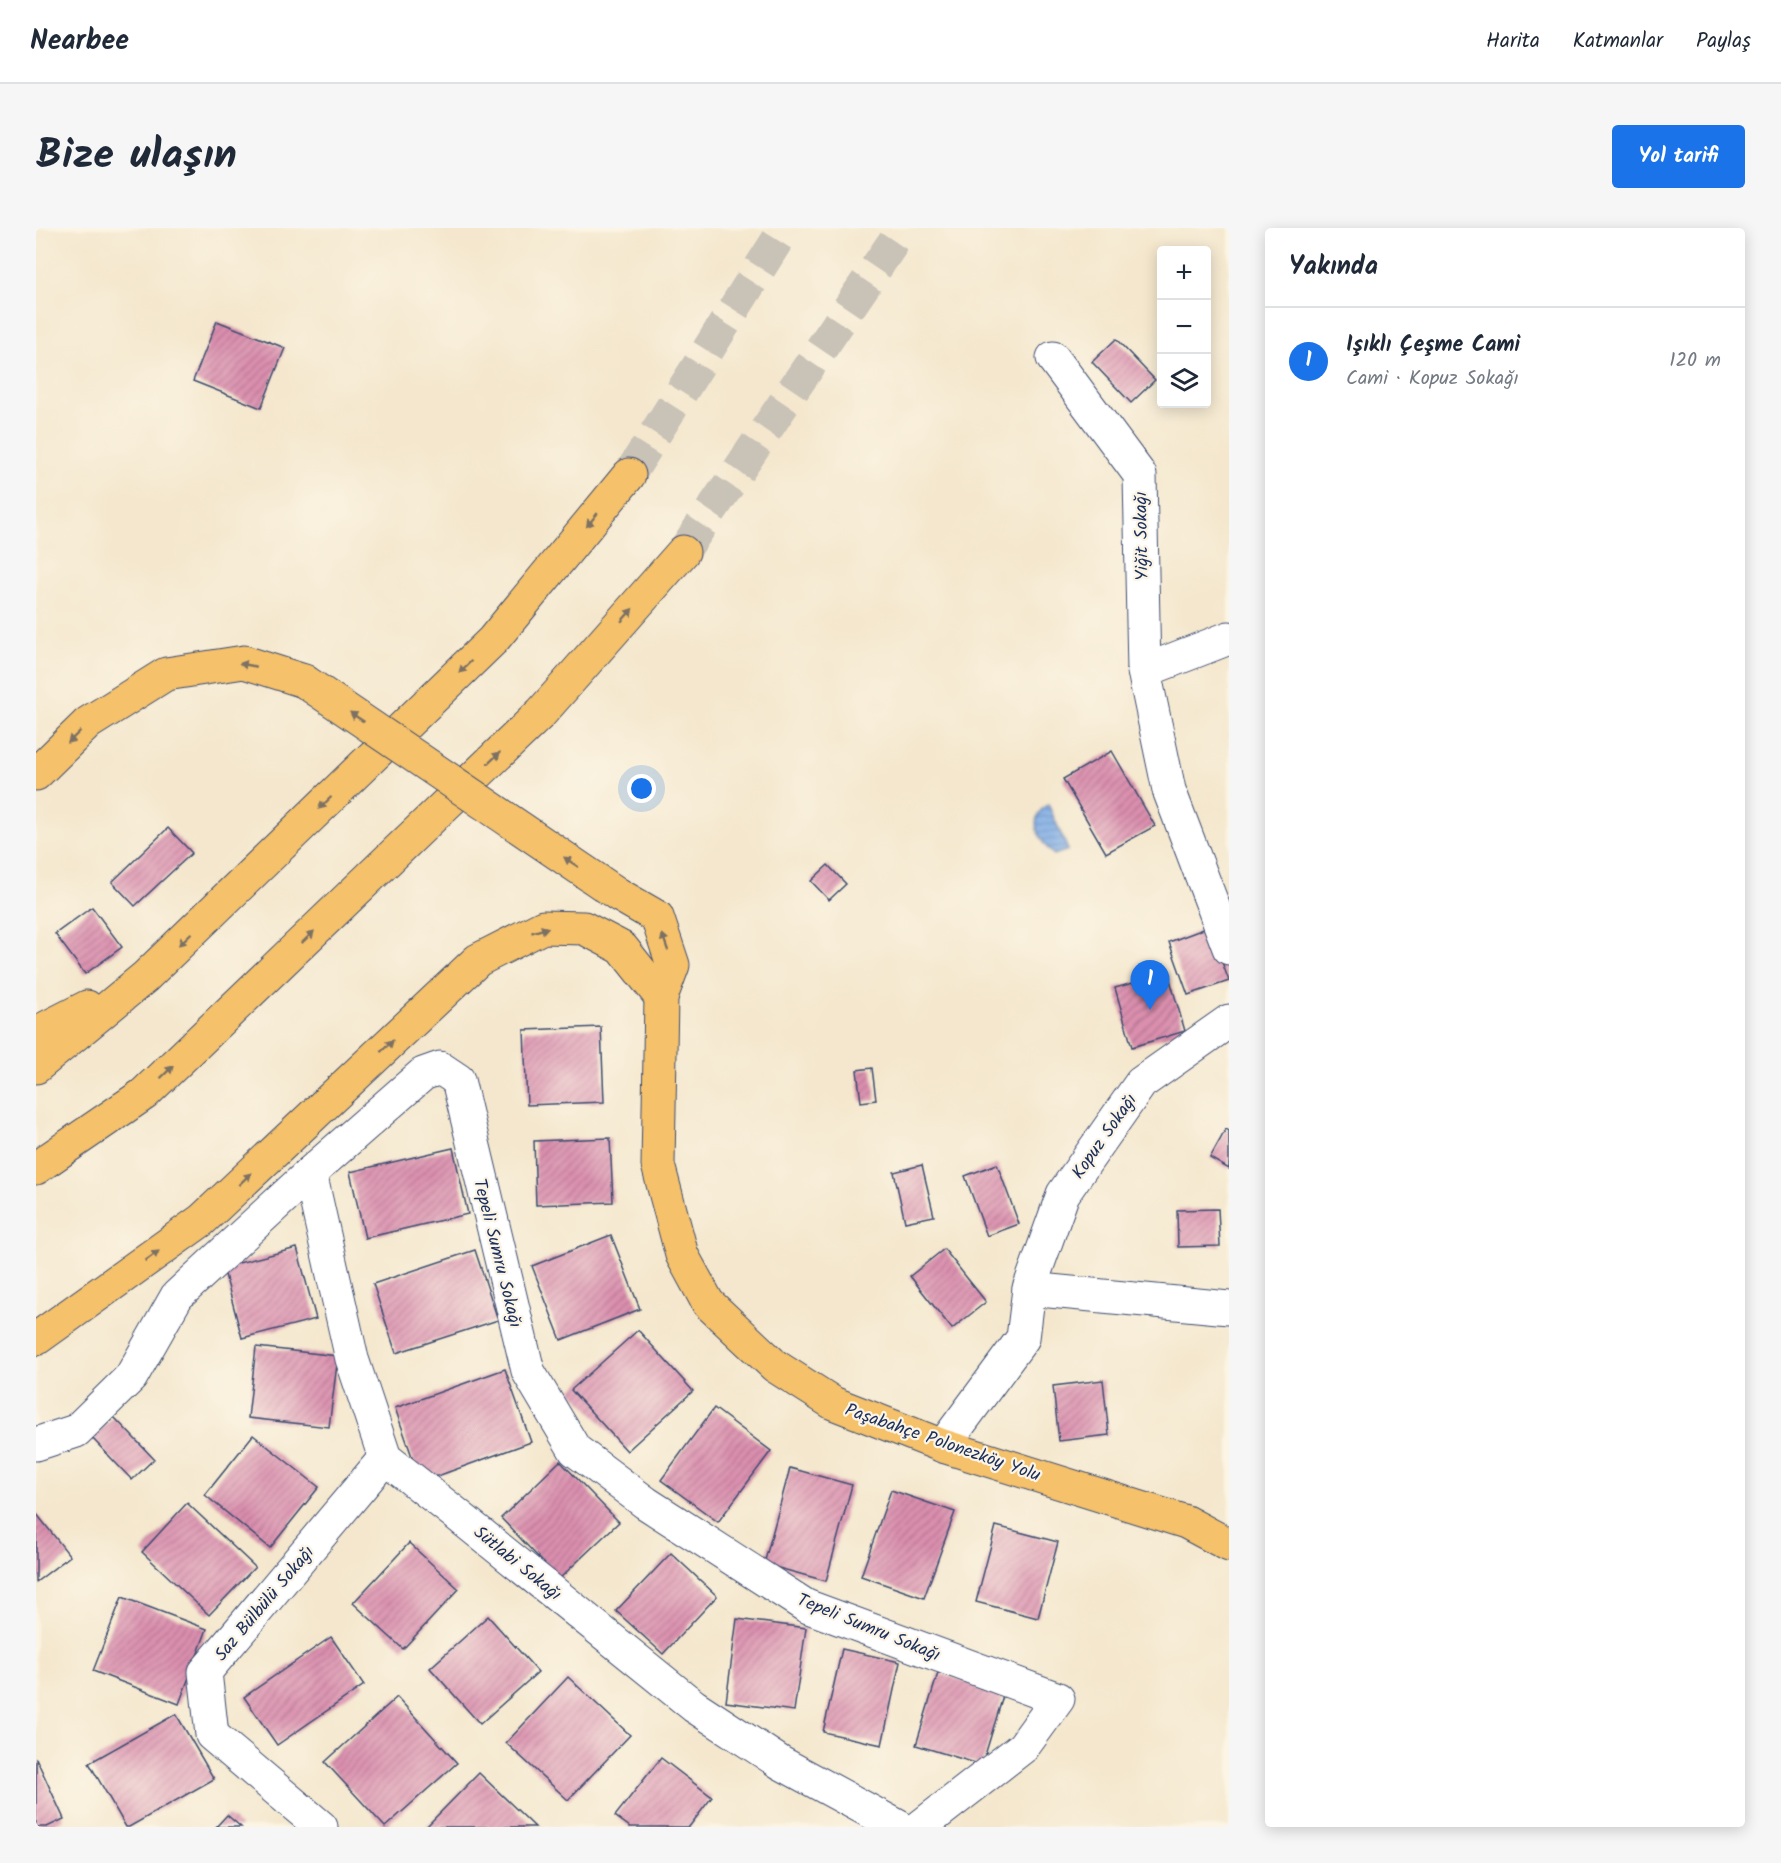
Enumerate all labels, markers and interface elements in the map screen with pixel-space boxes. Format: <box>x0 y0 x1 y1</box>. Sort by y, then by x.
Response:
text: Nearbee <box>30 19 129 64</box>
text: Harita <box>1486 25 1540 58</box>
text: Katmanlar <box>1573 25 1663 58</box>
text: Paylaş <box>1696 25 1751 58</box>
text: Bize ulaşın <box>36 123 237 190</box>
button: Yol tarifi <box>1612 125 1745 188</box>
map controls <box>1157 246 1211 408</box>
button: + <box>1157 246 1211 300</box>
text: Yakında <box>1289 246 1378 288</box>
button: − <box>1157 300 1211 354</box>
text: Işıklı Çeşme Cami <box>1346 328 1520 363</box>
text: 1 <box>1305 345 1312 377</box>
text: 120 m <box>1669 345 1721 377</box>
button: layers <box>1157 354 1211 408</box>
text: Cami · Kopuz Sokağı <box>1346 363 1519 395</box>
street label: Yiğit Sokağı <box>1127 491 1158 581</box>
one-way arrow <box>586 512 599 527</box>
one-way arrow <box>620 608 633 623</box>
one-way arrow <box>238 660 257 669</box>
one-way arrow <box>457 660 472 674</box>
one-way arrow <box>349 712 365 723</box>
one-way arrow <box>67 730 82 744</box>
one-way arrow <box>487 751 502 765</box>
your location <box>627 774 656 803</box>
one-way arrow <box>317 796 332 810</box>
one-way arrow <box>563 856 579 868</box>
one-way arrow <box>532 925 550 934</box>
one-way arrow <box>301 930 315 944</box>
one-way arrow <box>178 931 192 945</box>
one-way arrow <box>660 933 670 951</box>
pin: 1 <box>1130 960 1170 1010</box>
one-way arrow <box>379 1039 394 1053</box>
one-way arrow <box>160 1065 174 1079</box>
street label: Kopuz Sokağı <box>1065 1088 1145 1186</box>
one-way arrow <box>237 1173 251 1187</box>
street label: Tepeli Sumru Sokağı <box>464 1176 529 1331</box>
one-way arrow <box>144 1250 160 1262</box>
street label: Paşabahçe Polonezköy Yolu <box>841 1396 1045 1491</box>
street label: Sütlabi Sokağı <box>466 1519 568 1609</box>
street label: Saz Bülbülü Sokağı <box>208 1540 322 1668</box>
street label: Tepeli Sumru Sokağı <box>792 1586 945 1670</box>

